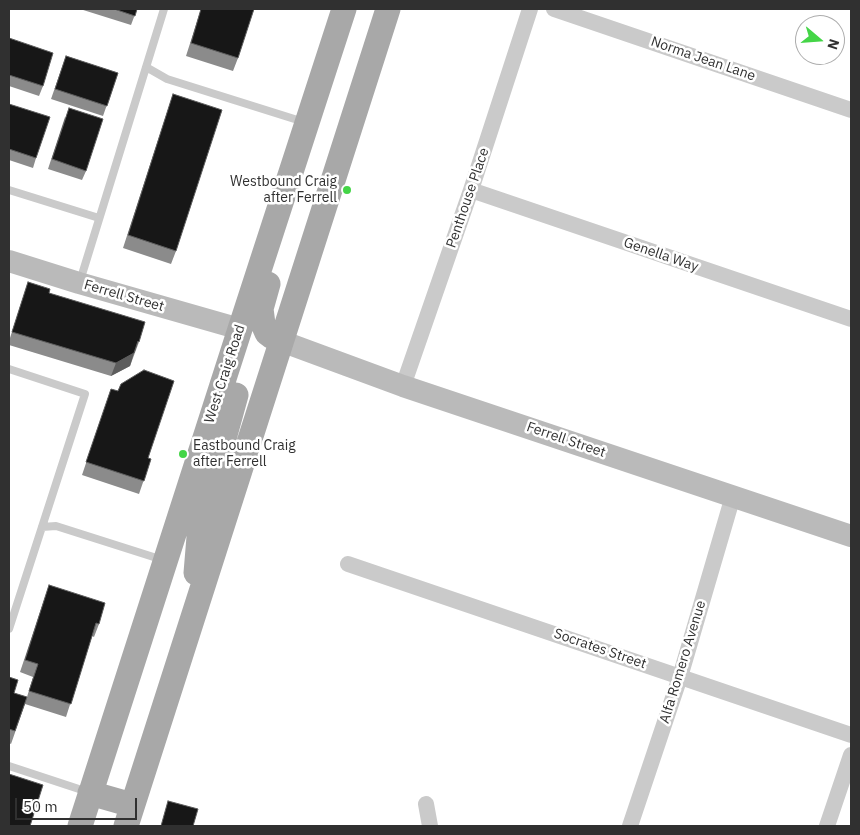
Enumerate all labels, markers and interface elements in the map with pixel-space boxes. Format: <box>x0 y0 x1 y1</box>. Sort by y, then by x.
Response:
north arrow <box>795 15 845 65</box>
street label: Norma Jean Lane <box>648 33 758 85</box>
text: N <box>823 37 843 52</box>
street label: Penthouse Place <box>443 146 493 250</box>
place label: Westbound Craig after Ferrell <box>230 174 337 206</box>
marker: Westbound Craig after Ferrell <box>341 184 353 196</box>
street label: Genella Way <box>621 234 701 276</box>
street label: Ferrell Street <box>82 277 166 315</box>
street label: West Craig Road <box>201 323 249 425</box>
street label: Ferrell Street <box>524 419 608 461</box>
place label: Eastbound Craig after Ferrell <box>193 438 296 471</box>
marker: Eastbound Craig after Ferrell <box>177 448 189 460</box>
street label: Alfa Romero Avenue <box>656 599 710 725</box>
street label: Socrates Street <box>552 625 648 673</box>
scale bar <box>18 788 140 820</box>
text: 50 m <box>23 797 58 816</box>

